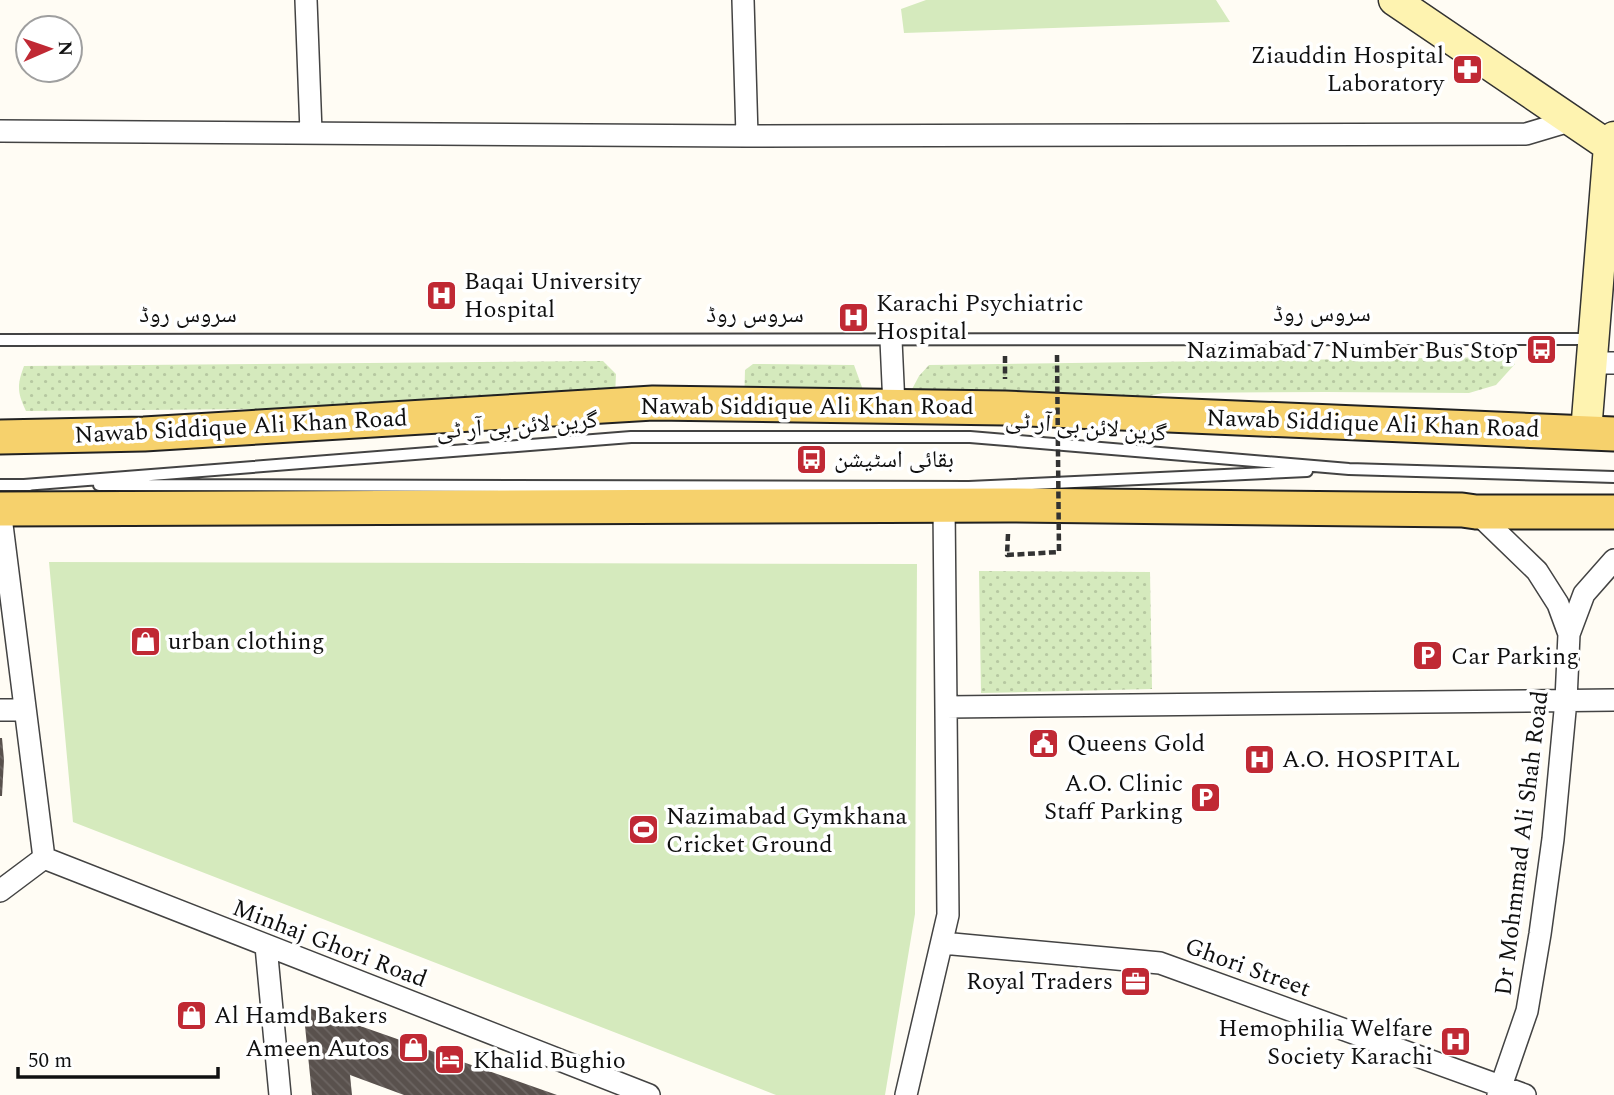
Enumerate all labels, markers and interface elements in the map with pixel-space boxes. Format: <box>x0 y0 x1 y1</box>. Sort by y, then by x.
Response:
north arrow <box>14 14 84 84</box>
place label: Ziauddin Hospital Laboratory <box>1250 38 1445 102</box>
text: N <box>50 40 79 57</box>
pharmacy icon: Ziauddin Hospital Laboratory <box>1450 52 1484 86</box>
place label: Baqai University Hospital <box>464 264 643 328</box>
hospital icon: Baqai University Hospital <box>424 278 458 312</box>
place label: Karachi Psychiatric Hospital <box>876 286 1083 350</box>
street label: سروس روڈ <box>1273 296 1371 332</box>
street label: سروس روڈ <box>139 297 237 333</box>
street label: سروس روڈ <box>706 297 804 333</box>
hospital icon: Karachi Psychiatric Hospital <box>836 300 870 334</box>
place label: Nazimabad 7 Number Bus Stop <box>1186 333 1518 369</box>
bus stop icon: Nazimabad 7 Number Bus Stop <box>1524 333 1558 367</box>
street label: Nawab Siddique Ali Khan Road <box>640 389 974 425</box>
street label: Nawab Siddique Ali Khan Road <box>74 400 409 454</box>
street label: Nawab Siddique Ali Khan Road <box>1206 400 1540 448</box>
street label: گرین لائن بی آر ٹی <box>435 402 599 450</box>
street label: گرین لائن بی آر ٹی <box>1004 402 1168 452</box>
bus stop icon: بقائی اسٹیشن <box>794 442 828 476</box>
place label: بقائی اسٹیشن <box>834 442 954 478</box>
shop icon: urban clothing <box>128 624 162 658</box>
place label: urban clothing <box>168 624 325 660</box>
parking icon: Car Parking <box>1411 639 1445 673</box>
place label: Car Parking <box>1451 639 1579 675</box>
street label: Dr Mohmmad Ali Shah Road <box>1485 689 1559 998</box>
public building icon: Queens Gold <box>1027 726 1061 760</box>
place label: Queens Gold <box>1067 726 1205 762</box>
hospital icon: A.O. HOSPITAL <box>1242 742 1276 776</box>
place label: A.O. HOSPITAL <box>1282 742 1461 778</box>
place label: A.O. Clinic Staff Parking <box>1044 766 1183 830</box>
parking icon: A.O. Clinic Staff Parking <box>1189 780 1223 814</box>
place label: Nazimabad Gymkhana Cricket Ground <box>666 799 908 863</box>
sports icon: Nazimabad Gymkhana Cricket Ground <box>626 813 660 847</box>
street label: Minhaj Ghori Road <box>227 890 432 998</box>
street label: Ghori Street <box>1180 929 1316 1007</box>
place label: Royal Traders <box>966 964 1113 1000</box>
office icon: Royal Traders <box>1119 964 1153 998</box>
shop icon: Al Hamd Bakers <box>174 998 208 1032</box>
place label: Al Hamd Bakers <box>214 998 388 1034</box>
place label: Hemophilia Welfare Society Karachi <box>1218 1011 1433 1075</box>
hospital icon: Hemophilia Welfare Society Karachi <box>1439 1025 1473 1059</box>
place label: Ameen Autos <box>245 1031 390 1067</box>
shop icon: Ameen Autos <box>396 1031 430 1065</box>
scale bar <box>18 1036 217 1080</box>
hotel icon: Khalid Bughio <box>433 1043 467 1077</box>
place label: Khalid Bughio <box>473 1043 626 1079</box>
text: 50 m <box>28 1045 72 1077</box>

